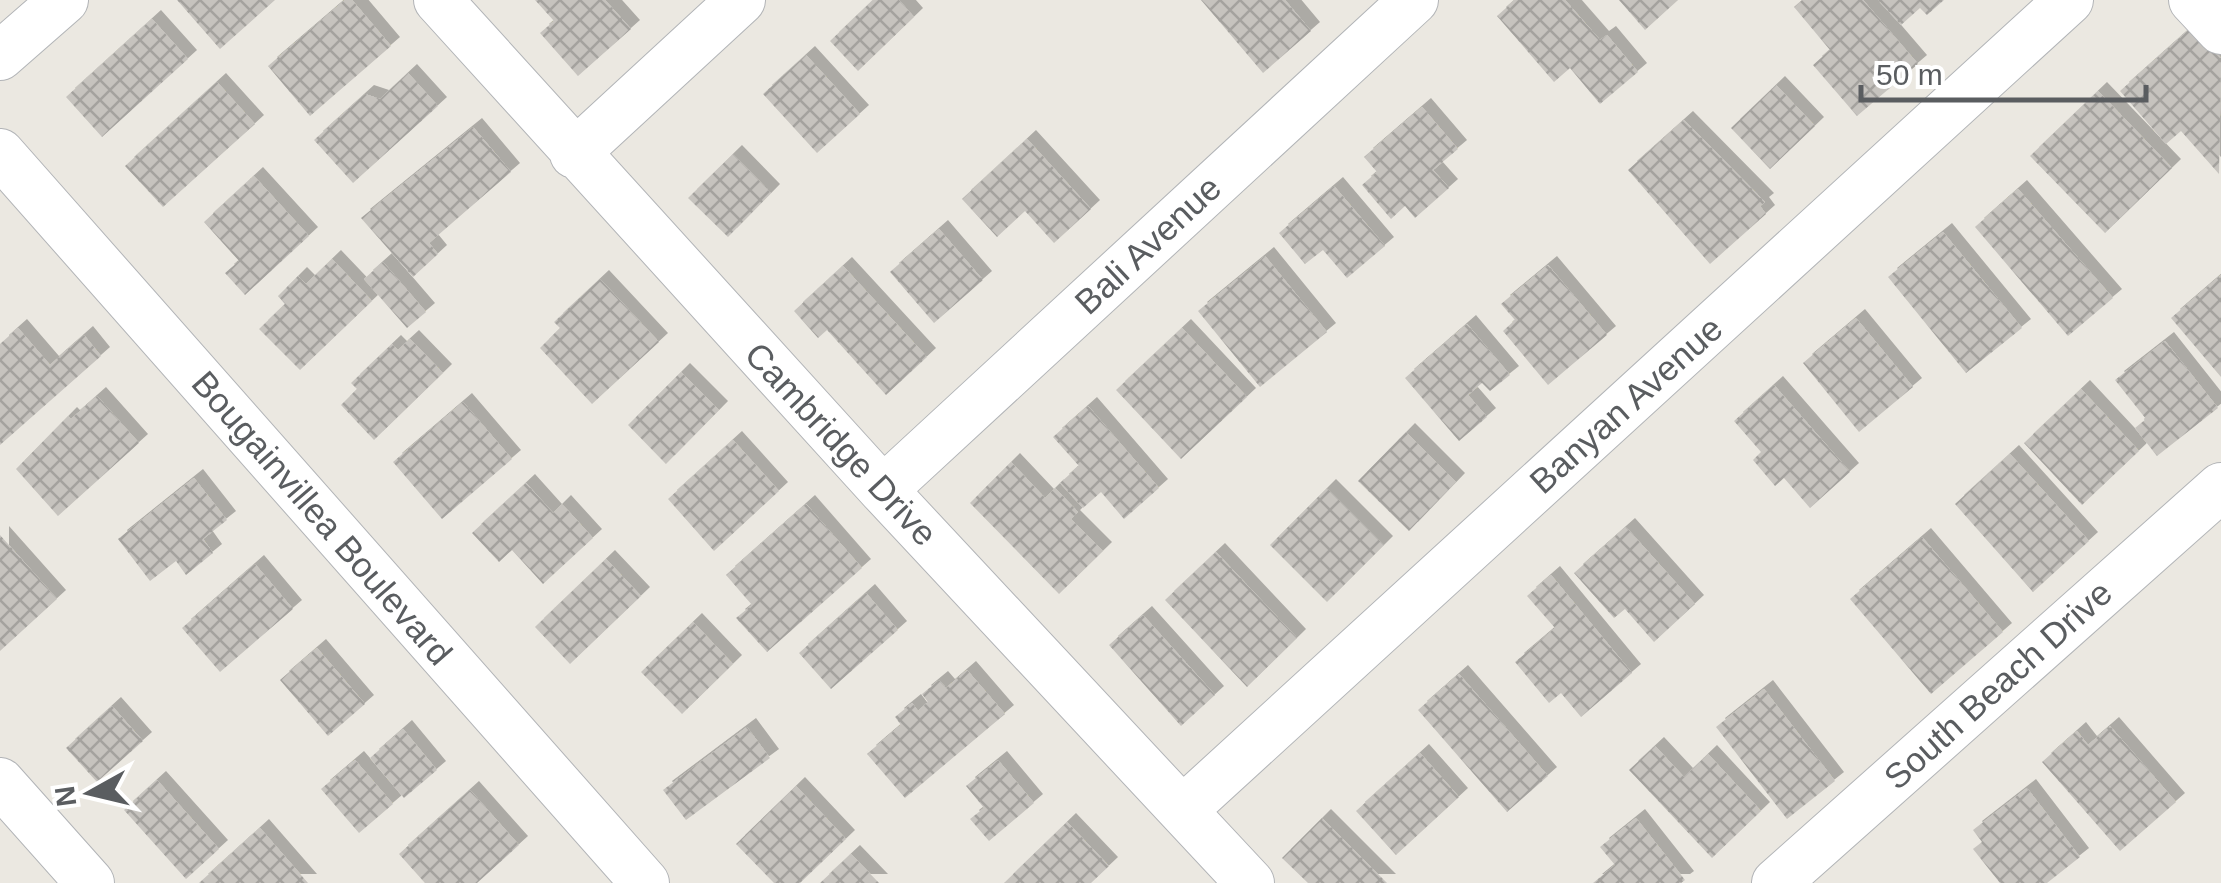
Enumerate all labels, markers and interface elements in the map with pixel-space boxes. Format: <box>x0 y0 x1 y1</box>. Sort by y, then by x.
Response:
scale bar <box>1861 40 2146 102</box>
text: 50 m <box>1876 58 1943 91</box>
street label: Bali Avenue <box>1067 168 1228 322</box>
street label: Banyan Avenue <box>1522 308 1730 501</box>
street label: Cambridge Drive <box>738 334 945 553</box>
street label: Bougainvillea Boulevard <box>184 363 460 672</box>
street label: South Beach Drive <box>1876 573 2119 797</box>
north arrow <box>40 743 140 843</box>
text: N <box>49 784 82 809</box>

